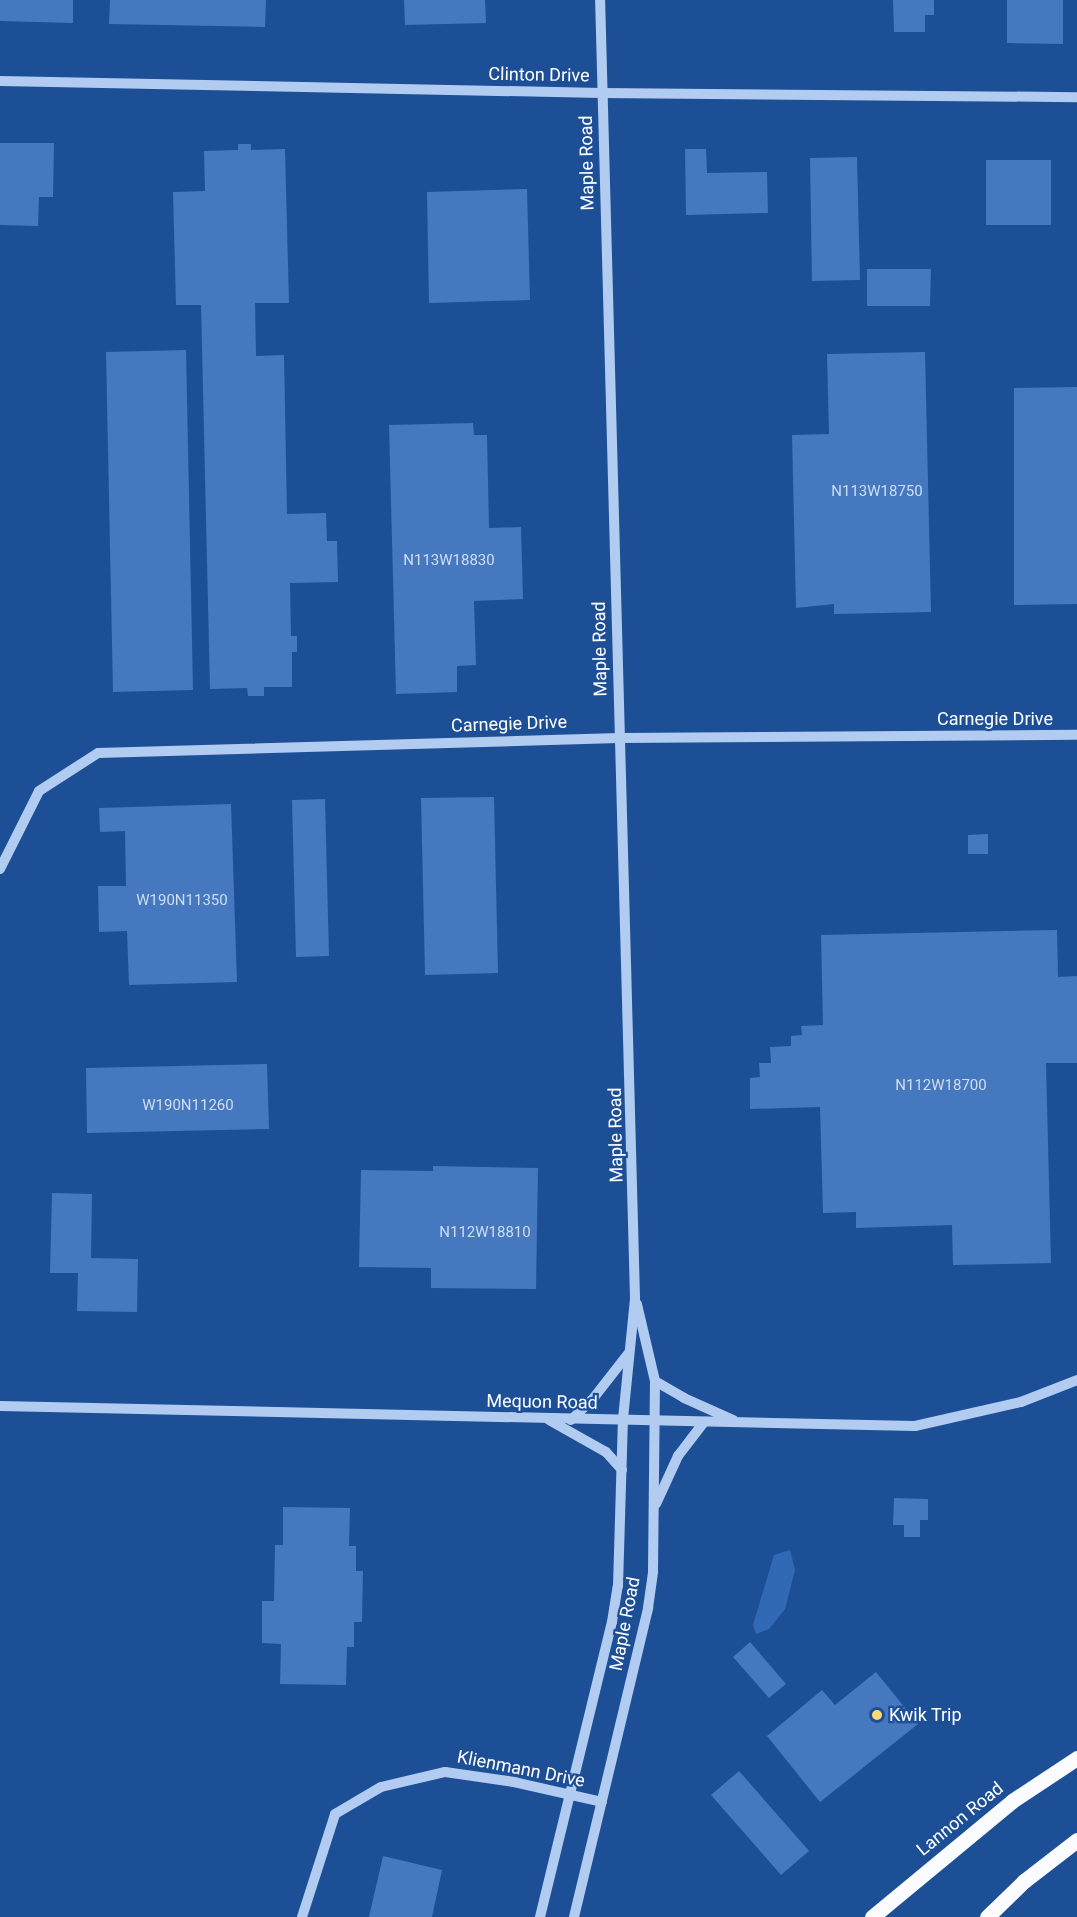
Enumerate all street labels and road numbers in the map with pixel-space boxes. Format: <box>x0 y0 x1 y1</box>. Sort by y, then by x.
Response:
street label: Clinton Drive <box>488 63 590 87</box>
street label: Maple Road <box>575 115 599 211</box>
street label: Maple Road <box>588 601 612 697</box>
street label: Carnegie Drive <box>937 708 1053 730</box>
street label: Carnegie Drive <box>451 711 567 737</box>
street label: Maple Road <box>604 1087 628 1183</box>
street label: Mequon Road <box>486 1390 598 1414</box>
street label: Maple Road <box>605 1575 645 1673</box>
street label: Klienmann Drive <box>455 1746 587 1792</box>
street label: Lannon Road <box>912 1777 1008 1861</box>

